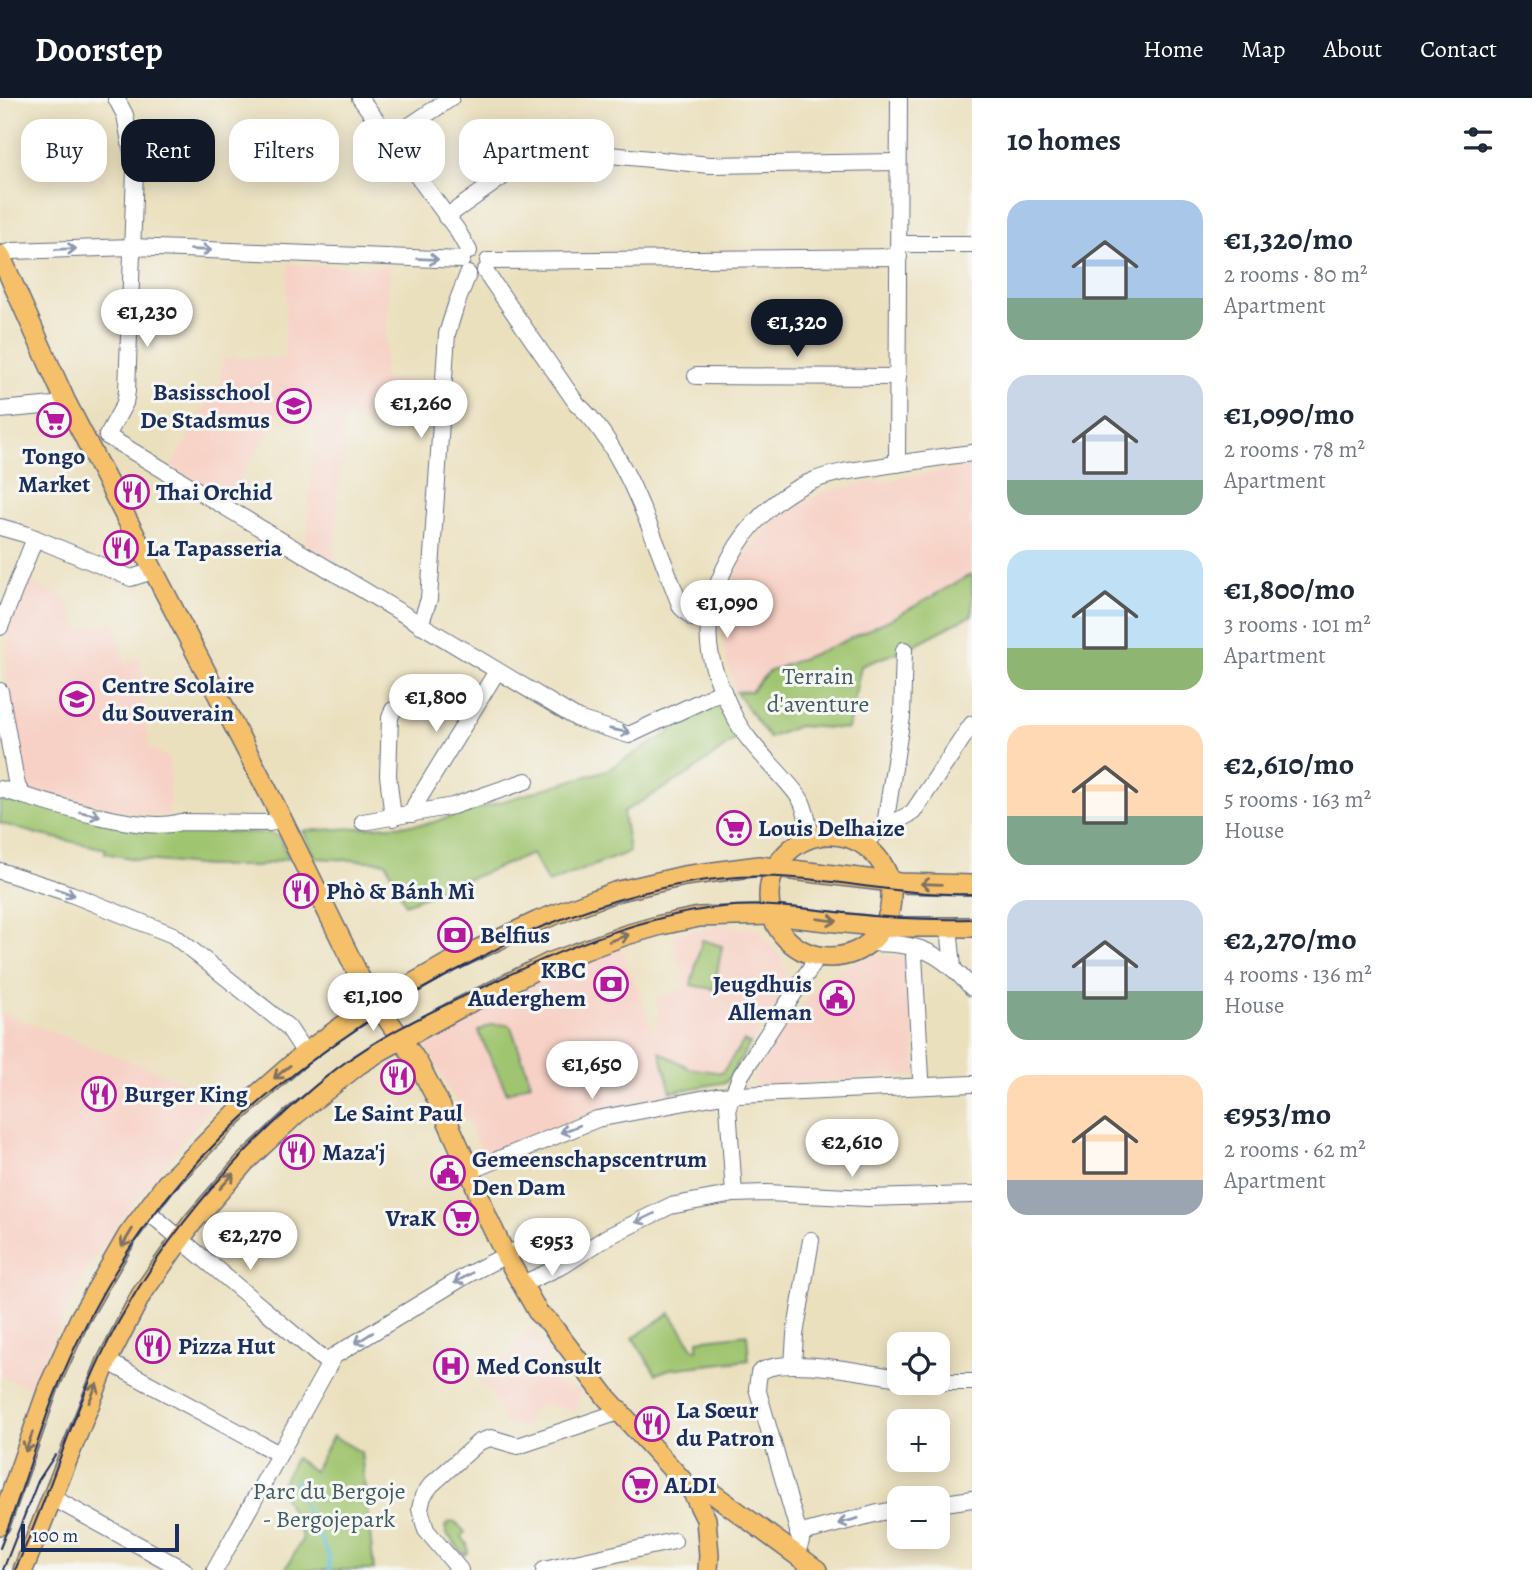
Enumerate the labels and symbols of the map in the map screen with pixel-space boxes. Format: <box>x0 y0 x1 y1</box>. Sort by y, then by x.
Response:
one-way arrow <box>54 243 77 256</box>
one-way arrow <box>189 243 212 256</box>
one-way arrow <box>416 252 439 265</box>
pin: €1,230 <box>90 289 204 349</box>
pin: €1,320 <box>740 300 854 359</box>
place label: Basisschool De Stadsmus <box>140 376 271 436</box>
pin: €1,260 <box>364 380 478 440</box>
school or university icon: Basisschool De Stadsmus <box>275 387 313 425</box>
supermarket icon: Tongo Market <box>35 401 73 439</box>
place label: Tongo Market <box>18 440 90 500</box>
restaurant icon: Thai Orchid <box>113 473 151 511</box>
place label: Thai Orchid <box>156 476 272 508</box>
restaurant icon: La Tapasseria <box>102 529 140 567</box>
place label: La Tapasseria <box>146 532 283 564</box>
pin: €1,090 <box>670 580 784 640</box>
park label: Terrain d'aventure <box>767 660 869 720</box>
place label: Centre Scolaire du Souverain <box>102 669 254 729</box>
pin: €1,800 <box>379 674 493 734</box>
school or university icon: Centre Scolaire du Souverain <box>58 680 96 718</box>
one-way arrow <box>609 725 631 738</box>
one-way arrow <box>78 807 101 821</box>
supermarket icon: Louis Delhaize <box>715 809 753 847</box>
place label: Louis Delhaize <box>758 812 905 844</box>
restaurant icon: Phò & Bánh Mì <box>282 872 320 910</box>
place label: Phò & Bánh Mì <box>326 875 475 907</box>
one-way arrow <box>919 878 942 891</box>
one-way arrow <box>53 887 75 899</box>
one-way arrow <box>815 913 838 926</box>
bank icon: Belfius <box>436 916 474 954</box>
place label: Belfius <box>480 919 550 951</box>
one-way arrow <box>607 931 629 943</box>
place label: KBC Auderghem <box>467 954 586 1014</box>
bank icon: KBC Auderghem <box>592 965 630 1003</box>
place label: Jeugdhuis Alleman <box>713 968 813 1028</box>
pin: €1,100 <box>316 974 430 1033</box>
public building icon: Jeugdhuis Alleman <box>818 979 856 1017</box>
pin: €1,650 <box>535 1042 649 1101</box>
restaurant icon: Le Saint Paul <box>379 1058 417 1096</box>
one-way arrow <box>273 1064 291 1080</box>
restaurant icon: Burger King <box>80 1075 118 1113</box>
place label: Burger King <box>124 1078 248 1110</box>
place label: Le Saint Paul <box>333 1097 463 1129</box>
pin: €2,610 <box>795 1119 909 1179</box>
one-way arrow <box>559 1123 581 1136</box>
restaurant icon: Maza'j <box>278 1133 316 1171</box>
place label: Maza'j <box>322 1136 386 1168</box>
place label: Gemeenschapscentrum Den Dam <box>472 1143 707 1203</box>
public building icon: Gemeenschapscentrum Den Dam <box>429 1154 467 1192</box>
one-way arrow <box>219 1173 236 1190</box>
supermarket icon: VraK <box>442 1199 480 1237</box>
place label: VraK <box>385 1202 436 1234</box>
one-way arrow <box>635 1211 656 1225</box>
pin: €2,270 <box>193 1212 307 1272</box>
pin: €953 <box>511 1218 593 1278</box>
one-way arrow <box>120 1227 134 1247</box>
one-way arrow <box>454 1271 474 1285</box>
restaurant icon: Pizza Hut <box>134 1327 172 1365</box>
place label: Pizza Hut <box>178 1330 275 1362</box>
one-way arrow <box>354 1331 374 1345</box>
hospital icon: Med Consult <box>432 1347 470 1385</box>
place label: Med Consult <box>476 1350 601 1382</box>
one-way arrow <box>87 1383 100 1404</box>
place label: La Sœur du Patron <box>676 1394 775 1454</box>
restaurant icon: La Sœur du Patron <box>633 1405 671 1443</box>
one-way arrow <box>22 1431 34 1453</box>
supermarket icon: ALDI <box>621 1466 659 1504</box>
place label: ALDI <box>663 1469 717 1501</box>
park label: Parc du Bergoje - Bergojepark <box>252 1475 406 1535</box>
one-way arrow <box>838 1515 860 1528</box>
scale bar <box>21 1521 178 1553</box>

